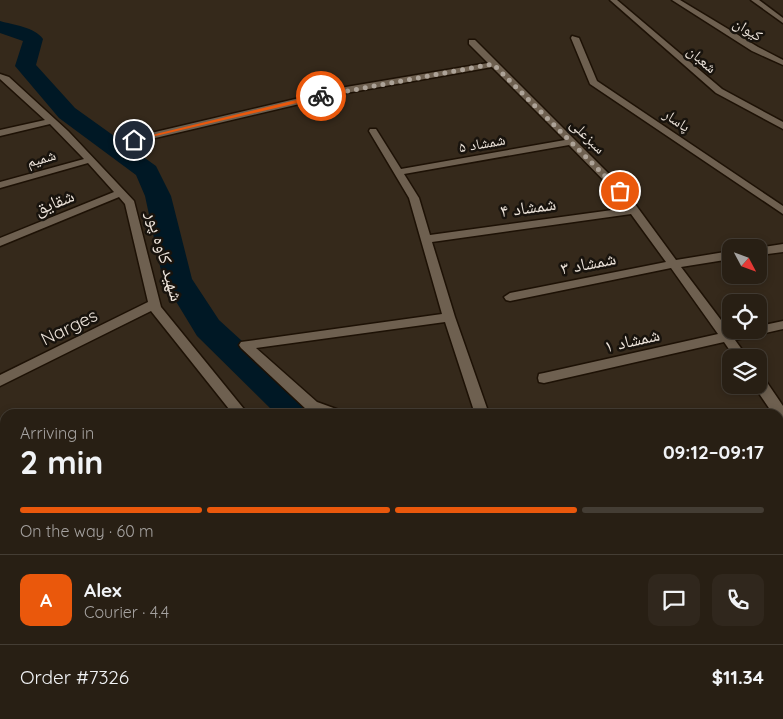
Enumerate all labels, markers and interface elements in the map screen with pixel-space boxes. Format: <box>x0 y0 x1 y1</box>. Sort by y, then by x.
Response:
street label: کیوان <box>729 13 766 46</box>
street label: شعبان <box>683 41 721 78</box>
courier <box>296 71 346 121</box>
icon: bike <box>307 82 335 110</box>
street label: پاسار <box>659 104 694 136</box>
street label: سبزعلی <box>566 114 610 158</box>
pin <box>113 119 155 161</box>
icon: home <box>120 126 148 154</box>
street label: شمشاد ۵ <box>457 130 507 156</box>
street label: شمیم <box>24 145 58 172</box>
pin <box>599 170 641 212</box>
icon: bag <box>606 177 634 205</box>
street label: شقایق <box>31 184 77 220</box>
street label: شمشاد ۴ <box>499 192 557 222</box>
street label: شهید کاوه پور <box>141 207 189 304</box>
north arrow <box>722 239 768 284</box>
map controls <box>722 239 767 394</box>
street label: شمشاد ۳ <box>558 246 618 280</box>
button: locate <box>722 294 767 339</box>
street label: Narges <box>37 303 101 351</box>
street label: شمشاد ۱ <box>602 322 662 358</box>
button: layers <box>722 349 767 394</box>
text: Arriving in <box>20 423 94 443</box>
text: 09:12–09:17 <box>663 440 764 464</box>
text: 2 min <box>20 442 103 482</box>
text: On the way · 60 m <box>20 521 154 541</box>
button: chat <box>648 574 700 626</box>
button: phone <box>712 574 764 626</box>
text: Alex <box>84 578 122 602</box>
text: A <box>40 588 52 612</box>
text: Courier · 4.4 <box>84 602 169 622</box>
text: Order #7326 <box>20 665 129 689</box>
text: $11.34 <box>712 665 764 689</box>

